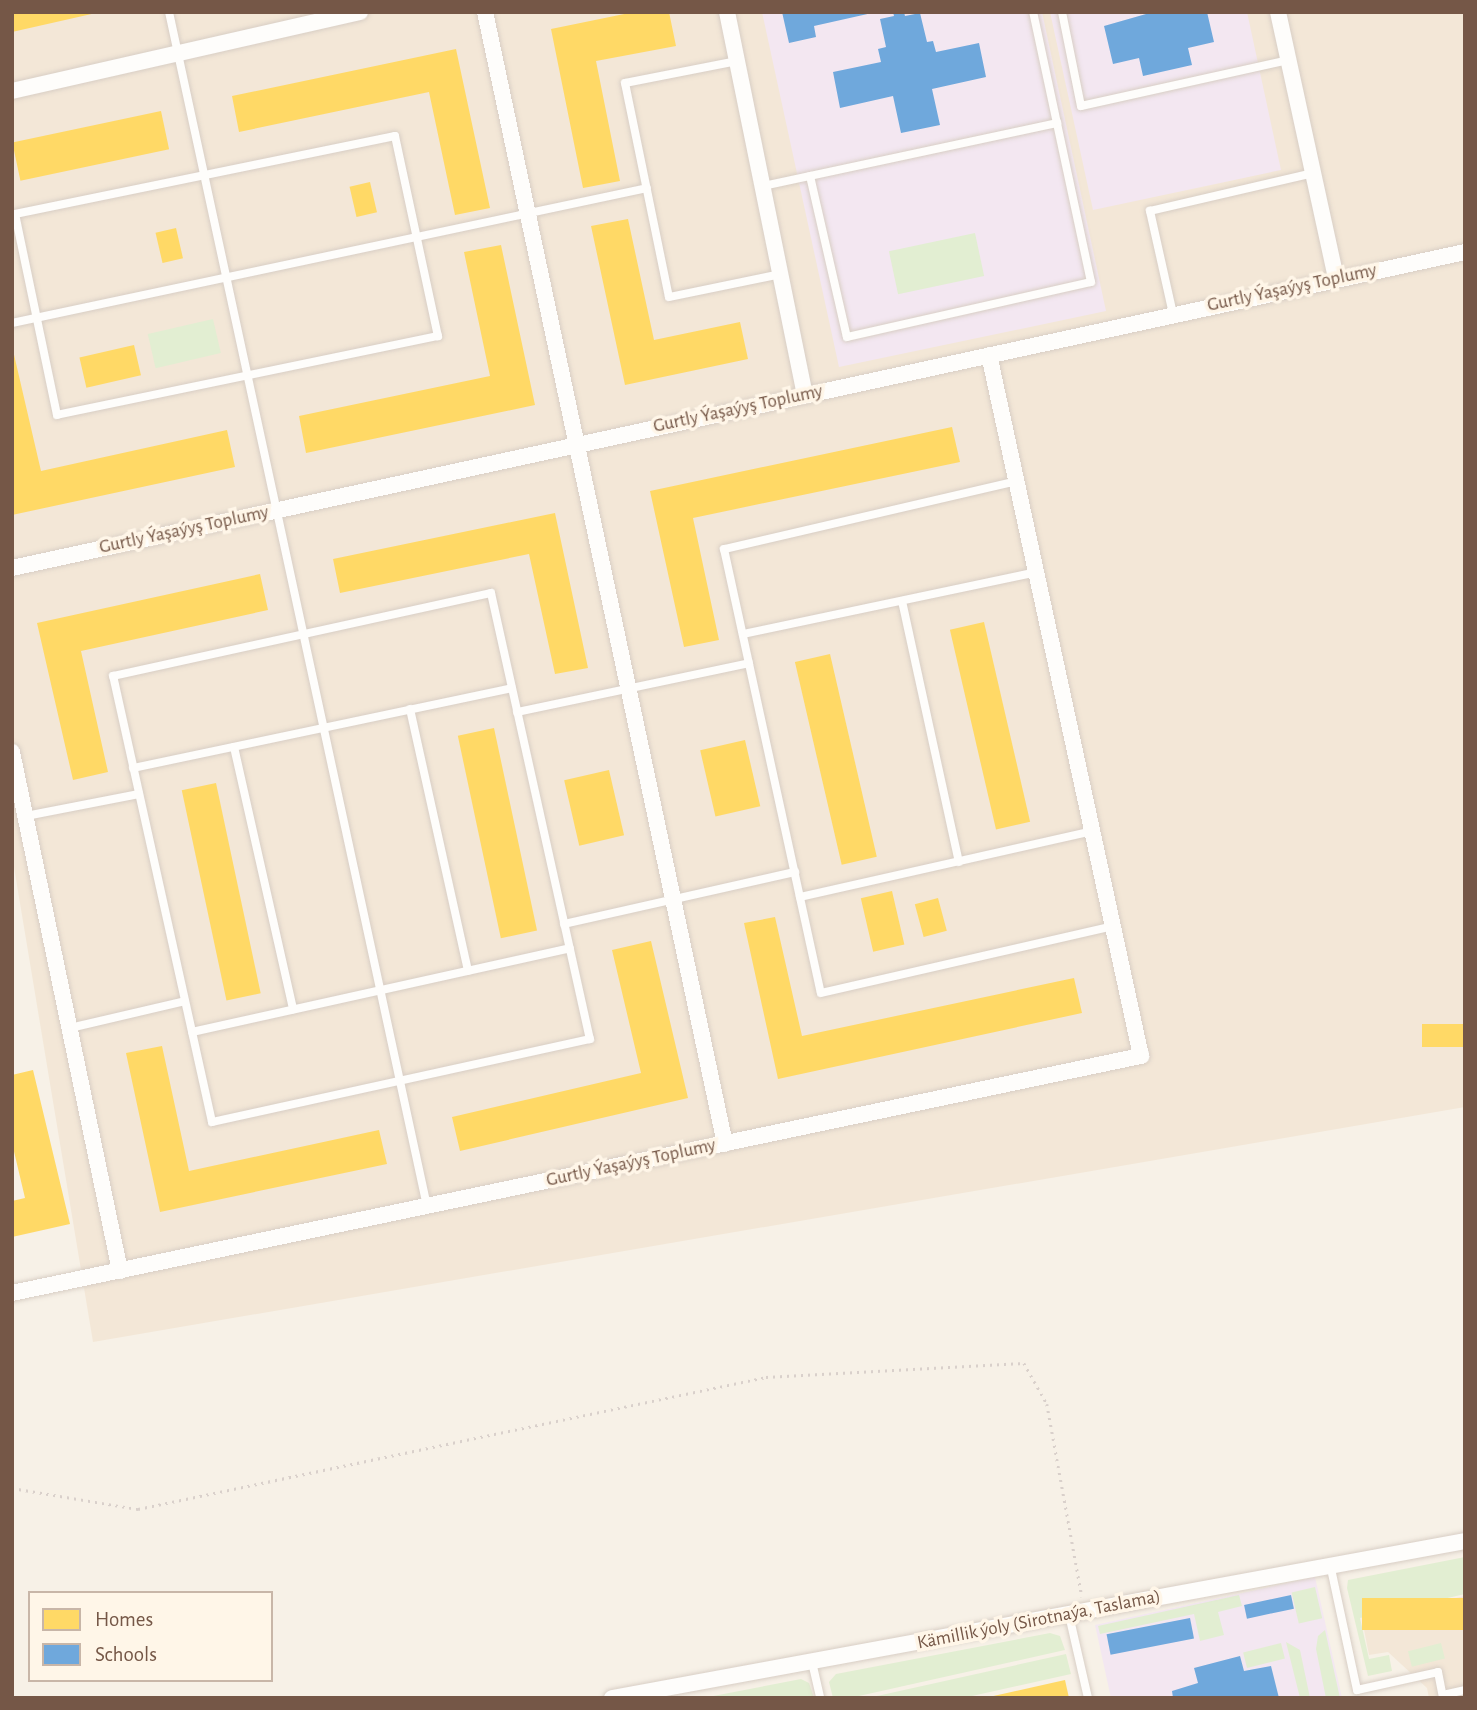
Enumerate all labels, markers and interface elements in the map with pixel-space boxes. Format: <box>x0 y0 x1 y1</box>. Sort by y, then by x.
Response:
street label: Gurtly Ýaşaýyş Toplumy <box>1205 259 1379 317</box>
street label: Gurtly Ýaşaýyş Toplumy <box>651 380 825 438</box>
street label: Gurtly Ýaşaýyş Toplumy <box>97 501 271 559</box>
street label: Gurtly Ýaşaýyş Toplumy <box>544 1134 718 1192</box>
street label: Kämillik ýoly (Sirotnaýa, Taslama) <box>915 1585 1163 1655</box>
legend <box>28 1591 273 1682</box>
text: Homes <box>95 1609 153 1630</box>
text: Schools <box>95 1644 157 1665</box>

